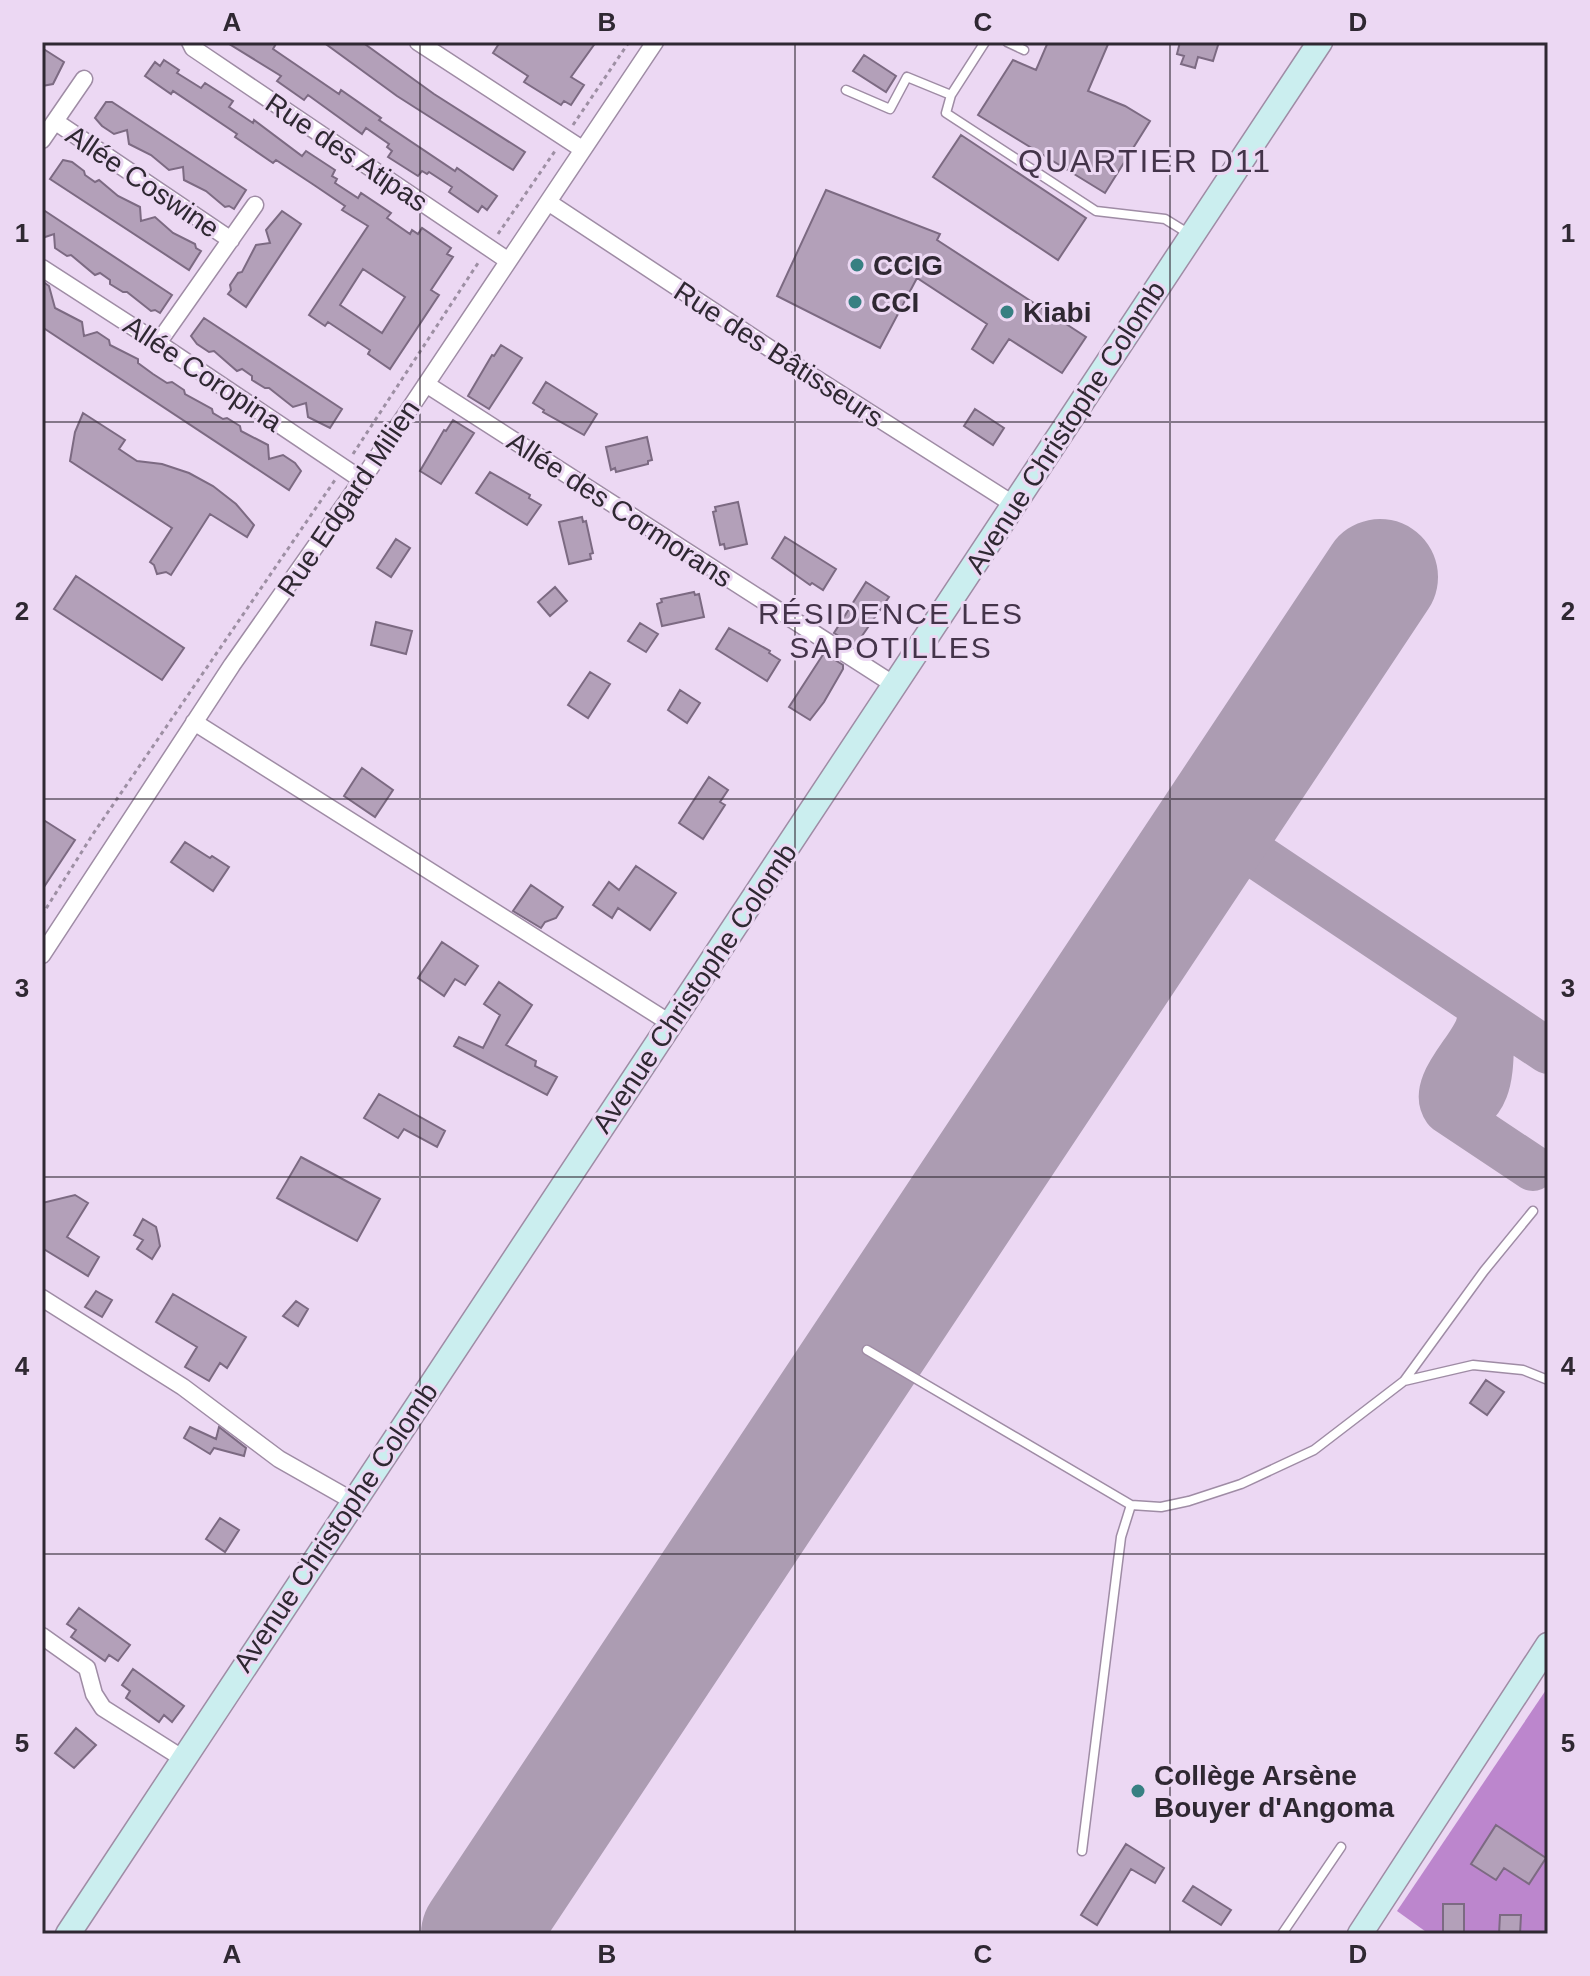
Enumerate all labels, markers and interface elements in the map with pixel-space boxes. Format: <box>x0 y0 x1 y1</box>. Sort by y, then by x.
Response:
text: A <box>223 7 242 37</box>
text: B <box>598 7 616 37</box>
text: C <box>974 7 993 37</box>
text: D <box>1349 7 1367 37</box>
street label: Rue des Atipas <box>260 87 433 218</box>
street label: Allée Coswine <box>61 119 225 244</box>
district label: QUARTIER D11 <box>1018 143 1272 179</box>
text: 1 <box>15 218 29 248</box>
text: 1 <box>1561 218 1575 248</box>
place label: CCIG <box>873 250 943 281</box>
marker: CCIG <box>848 256 866 274</box>
street label: Rue des Bâtisseurs <box>668 275 889 434</box>
street label: Avenue Christophe Colomb <box>959 275 1172 579</box>
place label: CCI <box>871 287 919 318</box>
marker: CCI <box>846 293 864 311</box>
place label: Kiabi <box>1023 297 1091 328</box>
marker: Kiabi <box>998 303 1016 321</box>
street label: Allée Coropina <box>118 309 288 438</box>
street label: Rue Edgard Milien <box>271 394 426 602</box>
street label: Allée des Cormorans <box>502 425 738 594</box>
text: 2 <box>15 596 29 626</box>
text: 2 <box>1561 596 1575 626</box>
district label: RÉSIDENCE LES SAPOTILLES <box>758 597 1024 664</box>
street label: Avenue Christophe Colomb <box>586 838 803 1139</box>
text: 3 <box>15 973 29 1003</box>
text: 3 <box>1561 973 1575 1003</box>
text: 4 <box>15 1351 30 1381</box>
text: 4 <box>1561 1351 1576 1381</box>
street label: Avenue Christophe Colomb <box>227 1377 444 1678</box>
text: 5 <box>15 1728 29 1758</box>
text: 5 <box>1561 1728 1575 1758</box>
place label: Collège Arsène Bouyer d'Angoma <box>1154 1760 1394 1823</box>
marker: Collège Arsène Bouyer d'Angoma <box>1129 1782 1147 1800</box>
text: A <box>223 1939 242 1969</box>
text: B <box>598 1939 616 1969</box>
text: C <box>974 1939 993 1969</box>
text: D <box>1349 1939 1367 1969</box>

